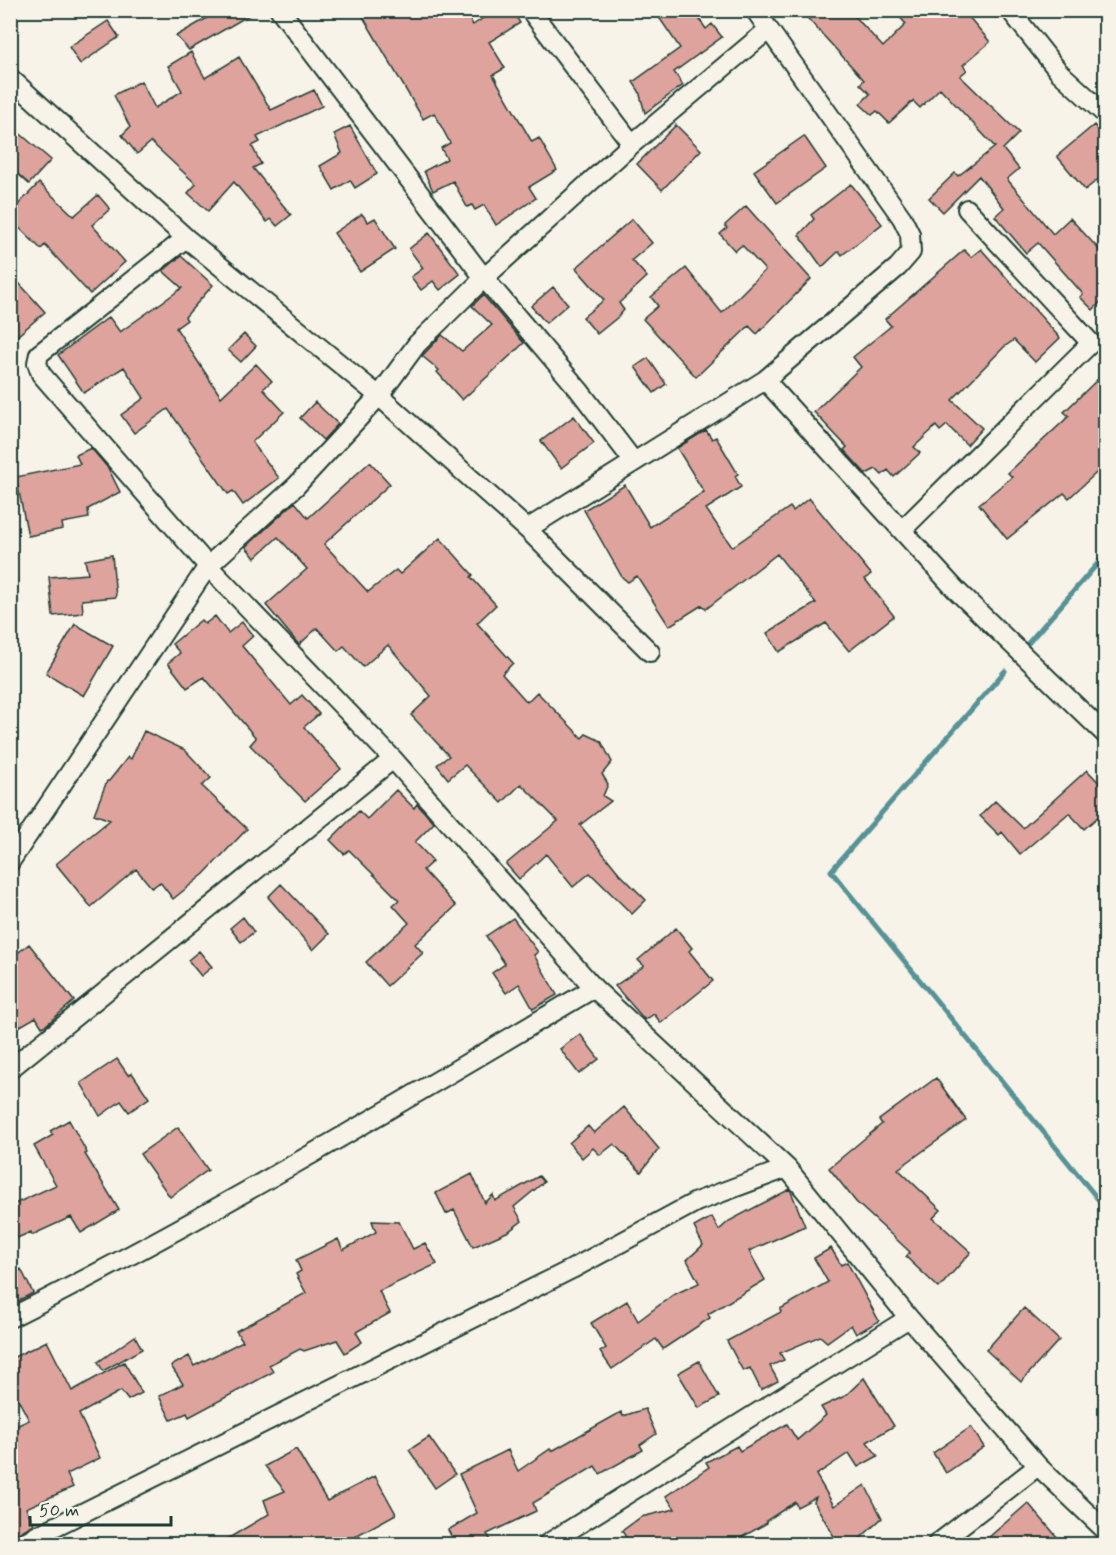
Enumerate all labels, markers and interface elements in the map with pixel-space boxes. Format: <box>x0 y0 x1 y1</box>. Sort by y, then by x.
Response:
scale bar <box>30 1489 171 1527</box>
text: 50 m <box>39 1499 79 1523</box>

